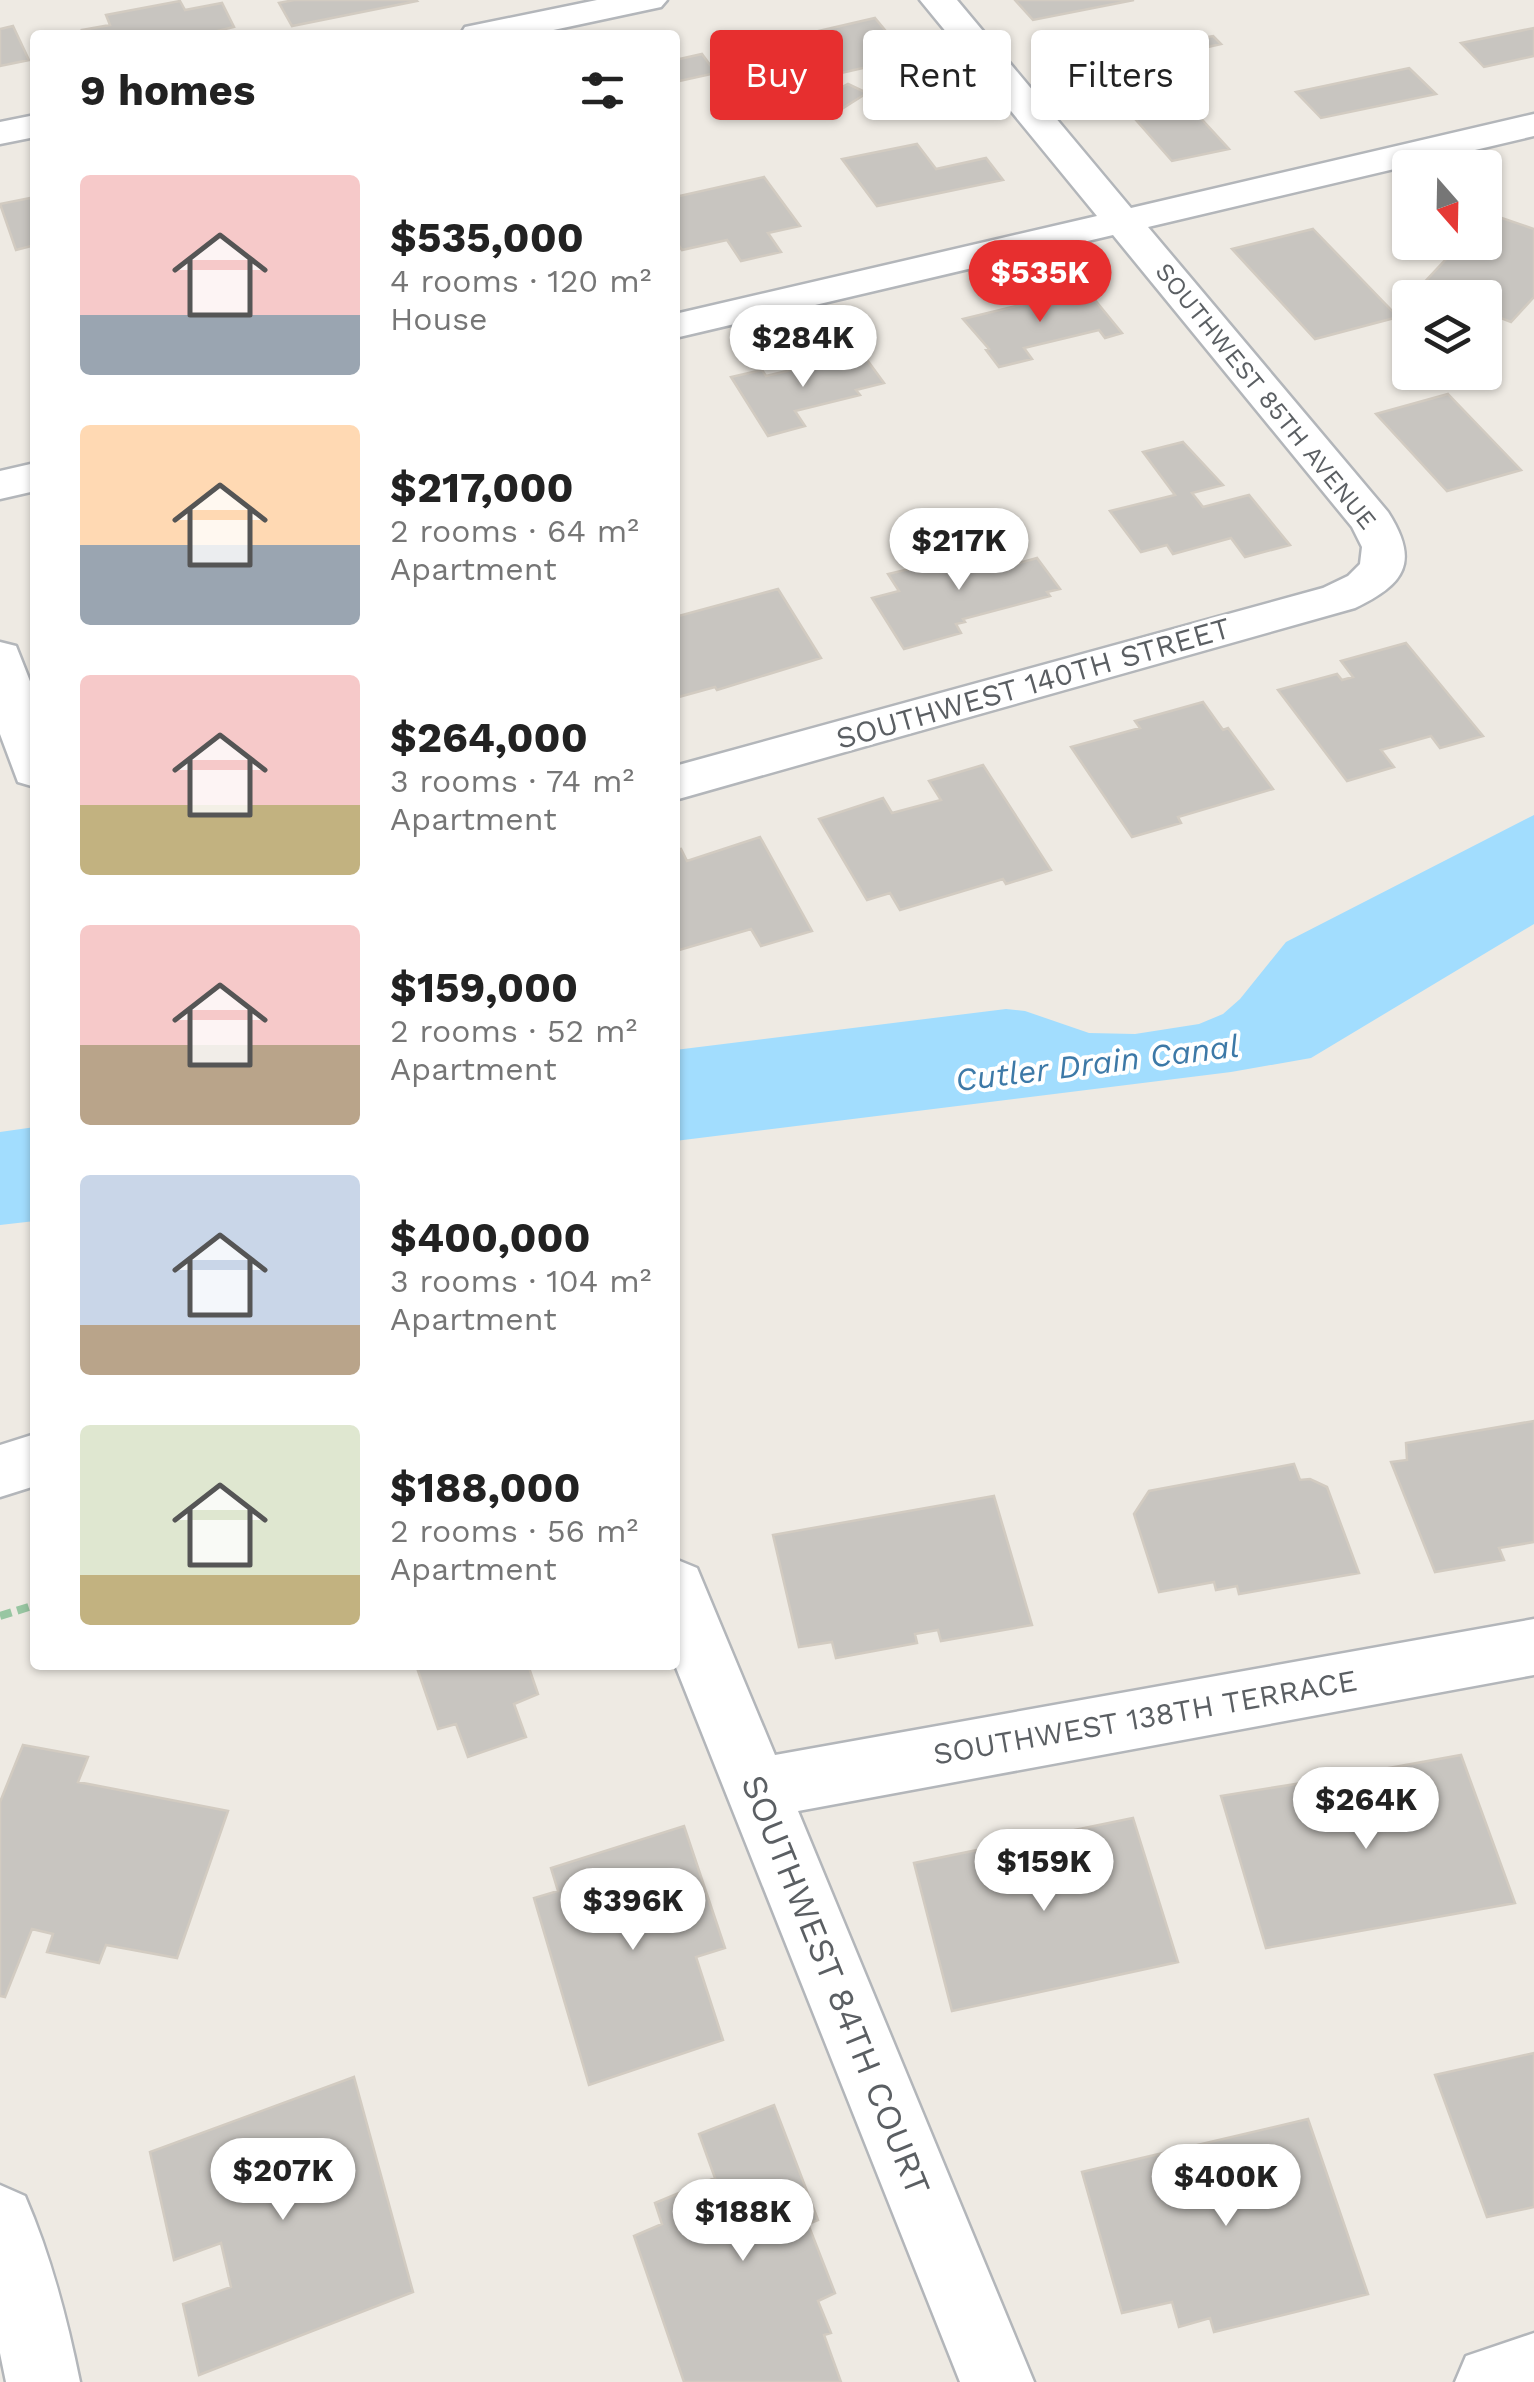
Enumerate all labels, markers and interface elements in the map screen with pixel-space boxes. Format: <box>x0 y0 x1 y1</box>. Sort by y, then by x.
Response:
chip: Buy <box>710 30 843 120</box>
chip: Rent <box>863 30 1011 120</box>
chip: Filters <box>1031 30 1209 120</box>
icon: filters <box>575 63 630 118</box>
text: 9 homes <box>80 66 255 115</box>
north arrow <box>1392 150 1502 260</box>
map controls <box>1392 150 1502 390</box>
text: $535,000 <box>390 213 584 262</box>
icon: home <box>160 215 280 335</box>
pin: $535K <box>970 240 1110 325</box>
text: $535K <box>991 253 1089 291</box>
street label: SOUTHWEST 85TH AVENUE <box>1150 257 1382 535</box>
text: 4 rooms · 120 m² <box>390 262 651 300</box>
button: layers <box>1392 280 1502 390</box>
text: House <box>390 300 488 338</box>
pin: $284K <box>733 305 873 390</box>
text: $284K <box>752 318 854 356</box>
text: $217,000 <box>390 463 574 512</box>
icon: home <box>160 465 280 585</box>
pin: $217K <box>889 508 1029 593</box>
text: 2 rooms · 64 m² <box>390 512 639 550</box>
text: $217K <box>911 521 1007 559</box>
text: Apartment <box>390 550 557 588</box>
street label: SOUTHWEST 140TH STREET <box>832 610 1234 756</box>
text: $264,000 <box>390 713 588 762</box>
icon: home <box>160 715 280 835</box>
text: 3 rooms · 74 m² <box>390 762 634 800</box>
text: Apartment <box>390 800 557 838</box>
text: $159,000 <box>390 963 578 1012</box>
icon: home <box>160 965 280 1085</box>
text: 2 rooms · 52 m² <box>390 1012 637 1050</box>
water label: Cutler Drain Canal <box>953 1027 1241 1099</box>
text: Apartment <box>390 1050 557 1088</box>
text: $400,000 <box>390 1213 591 1262</box>
icon: home <box>160 1215 280 1335</box>
text: 3 rooms · 104 m² <box>390 1262 651 1300</box>
text: Apartment <box>390 1300 557 1338</box>
text: $188,000 <box>390 1463 581 1512</box>
icon: home <box>160 1465 280 1585</box>
text: 2 rooms · 56 m² <box>390 1512 638 1550</box>
text: Apartment <box>390 1550 557 1588</box>
street label: SOUTHWEST 138TH TERRACE <box>930 1662 1360 1772</box>
pin: $264K <box>1296 1767 1436 1852</box>
street label: SOUTHWEST 84TH COURT <box>732 1769 940 2201</box>
text: $264K <box>1315 1780 1417 1818</box>
pin: $159K <box>974 1829 1114 1914</box>
text: $159K <box>997 1842 1091 1880</box>
pin: $396K <box>563 1868 703 1953</box>
text: $396K <box>582 1881 684 1919</box>
pin: $207K <box>213 2138 353 2223</box>
pin: $400K <box>1156 2144 1296 2229</box>
text: $207K <box>233 2151 334 2189</box>
text: $400K <box>1174 2157 1278 2195</box>
pin: $188K <box>673 2179 813 2264</box>
text: $188K <box>695 2192 791 2230</box>

